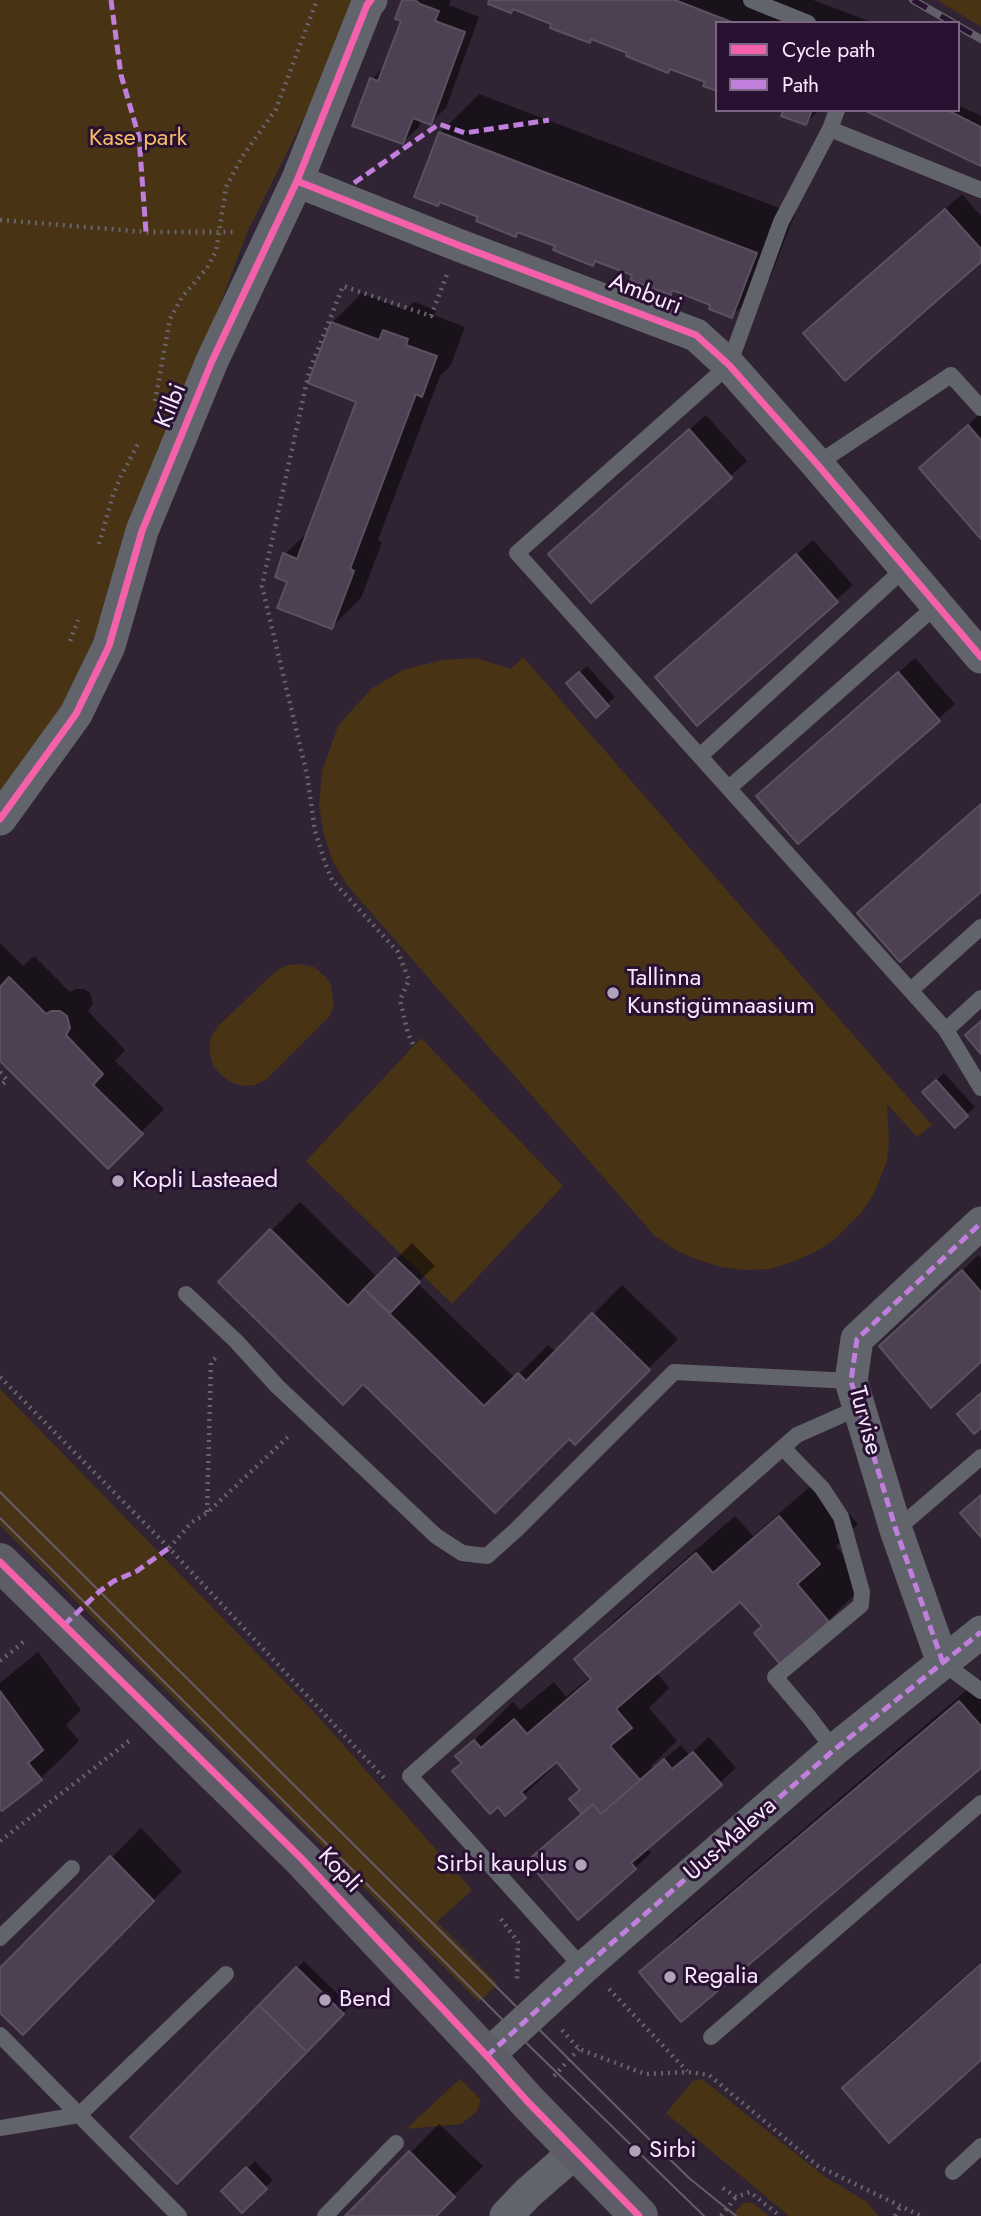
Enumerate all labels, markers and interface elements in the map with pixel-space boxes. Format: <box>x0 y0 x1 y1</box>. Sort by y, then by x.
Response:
legend <box>715 21 960 112</box>
text: Cycle path <box>782 35 875 65</box>
text: Path <box>782 70 819 100</box>
park label: Kase park <box>89 125 187 153</box>
street label: Amburi <box>605 268 685 322</box>
street label: Kilbi <box>150 380 194 432</box>
place label: Tallinna Kunstigümnaasium <box>627 965 815 1021</box>
marker: Tallinna Kunstigümnaasium <box>605 985 621 1001</box>
place label: Kopli Lasteaed <box>132 1167 278 1195</box>
marker: Kopli Lasteaed <box>110 1173 126 1189</box>
street label: Turvise <box>841 1384 887 1458</box>
street label: Uus-Maleva <box>679 1792 783 1888</box>
street label: Kopli <box>311 1842 367 1900</box>
place label: Sirbi kauplus <box>436 1851 567 1879</box>
marker: Sirbi kauplus <box>573 1857 589 1873</box>
place label: Regalia <box>684 1963 758 1991</box>
marker: Regalia <box>662 1969 678 1985</box>
place label: Bend <box>339 1986 391 2014</box>
marker: Bend <box>317 1992 333 2008</box>
place label: Sirbi <box>649 2137 697 2165</box>
marker: Sirbi <box>627 2143 643 2159</box>

